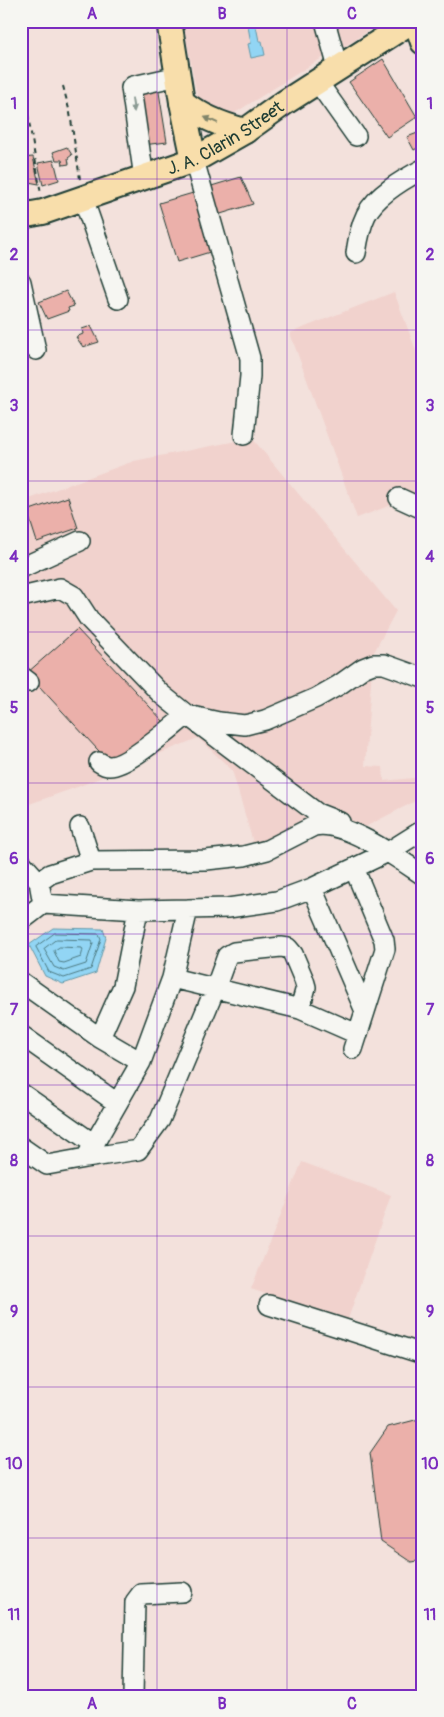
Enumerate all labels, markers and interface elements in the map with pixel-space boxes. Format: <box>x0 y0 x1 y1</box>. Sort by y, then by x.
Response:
text: A <box>87 4 98 24</box>
text: B <box>217 4 227 24</box>
text: C <box>347 4 357 24</box>
text: 1 <box>11 94 17 114</box>
text: 1 <box>427 94 433 114</box>
street label: J. A. Clarin Street <box>164 95 289 180</box>
one-way arrow <box>130 98 138 114</box>
one-way arrow <box>204 116 218 124</box>
text: 2 <box>10 245 19 265</box>
text: 2 <box>426 245 435 265</box>
text: 3 <box>10 396 19 416</box>
text: 3 <box>426 396 435 416</box>
text: 4 <box>9 547 19 567</box>
text: 4 <box>425 547 435 567</box>
text: 5 <box>10 698 19 718</box>
text: 5 <box>426 698 435 718</box>
text: 6 <box>9 849 19 869</box>
text: 6 <box>425 849 435 869</box>
text: 7 <box>10 1000 19 1020</box>
text: 7 <box>426 1000 435 1020</box>
text: 8 <box>10 1151 18 1171</box>
text: 8 <box>426 1151 434 1171</box>
text: 9 <box>10 1302 18 1322</box>
text: 9 <box>426 1302 434 1322</box>
text: 10 <box>5 1454 23 1474</box>
text: 10 <box>421 1454 439 1474</box>
text: 11 <box>8 1605 20 1625</box>
text: 11 <box>424 1605 436 1625</box>
text: A <box>87 1694 98 1714</box>
text: B <box>217 1694 227 1714</box>
text: C <box>347 1694 357 1714</box>

